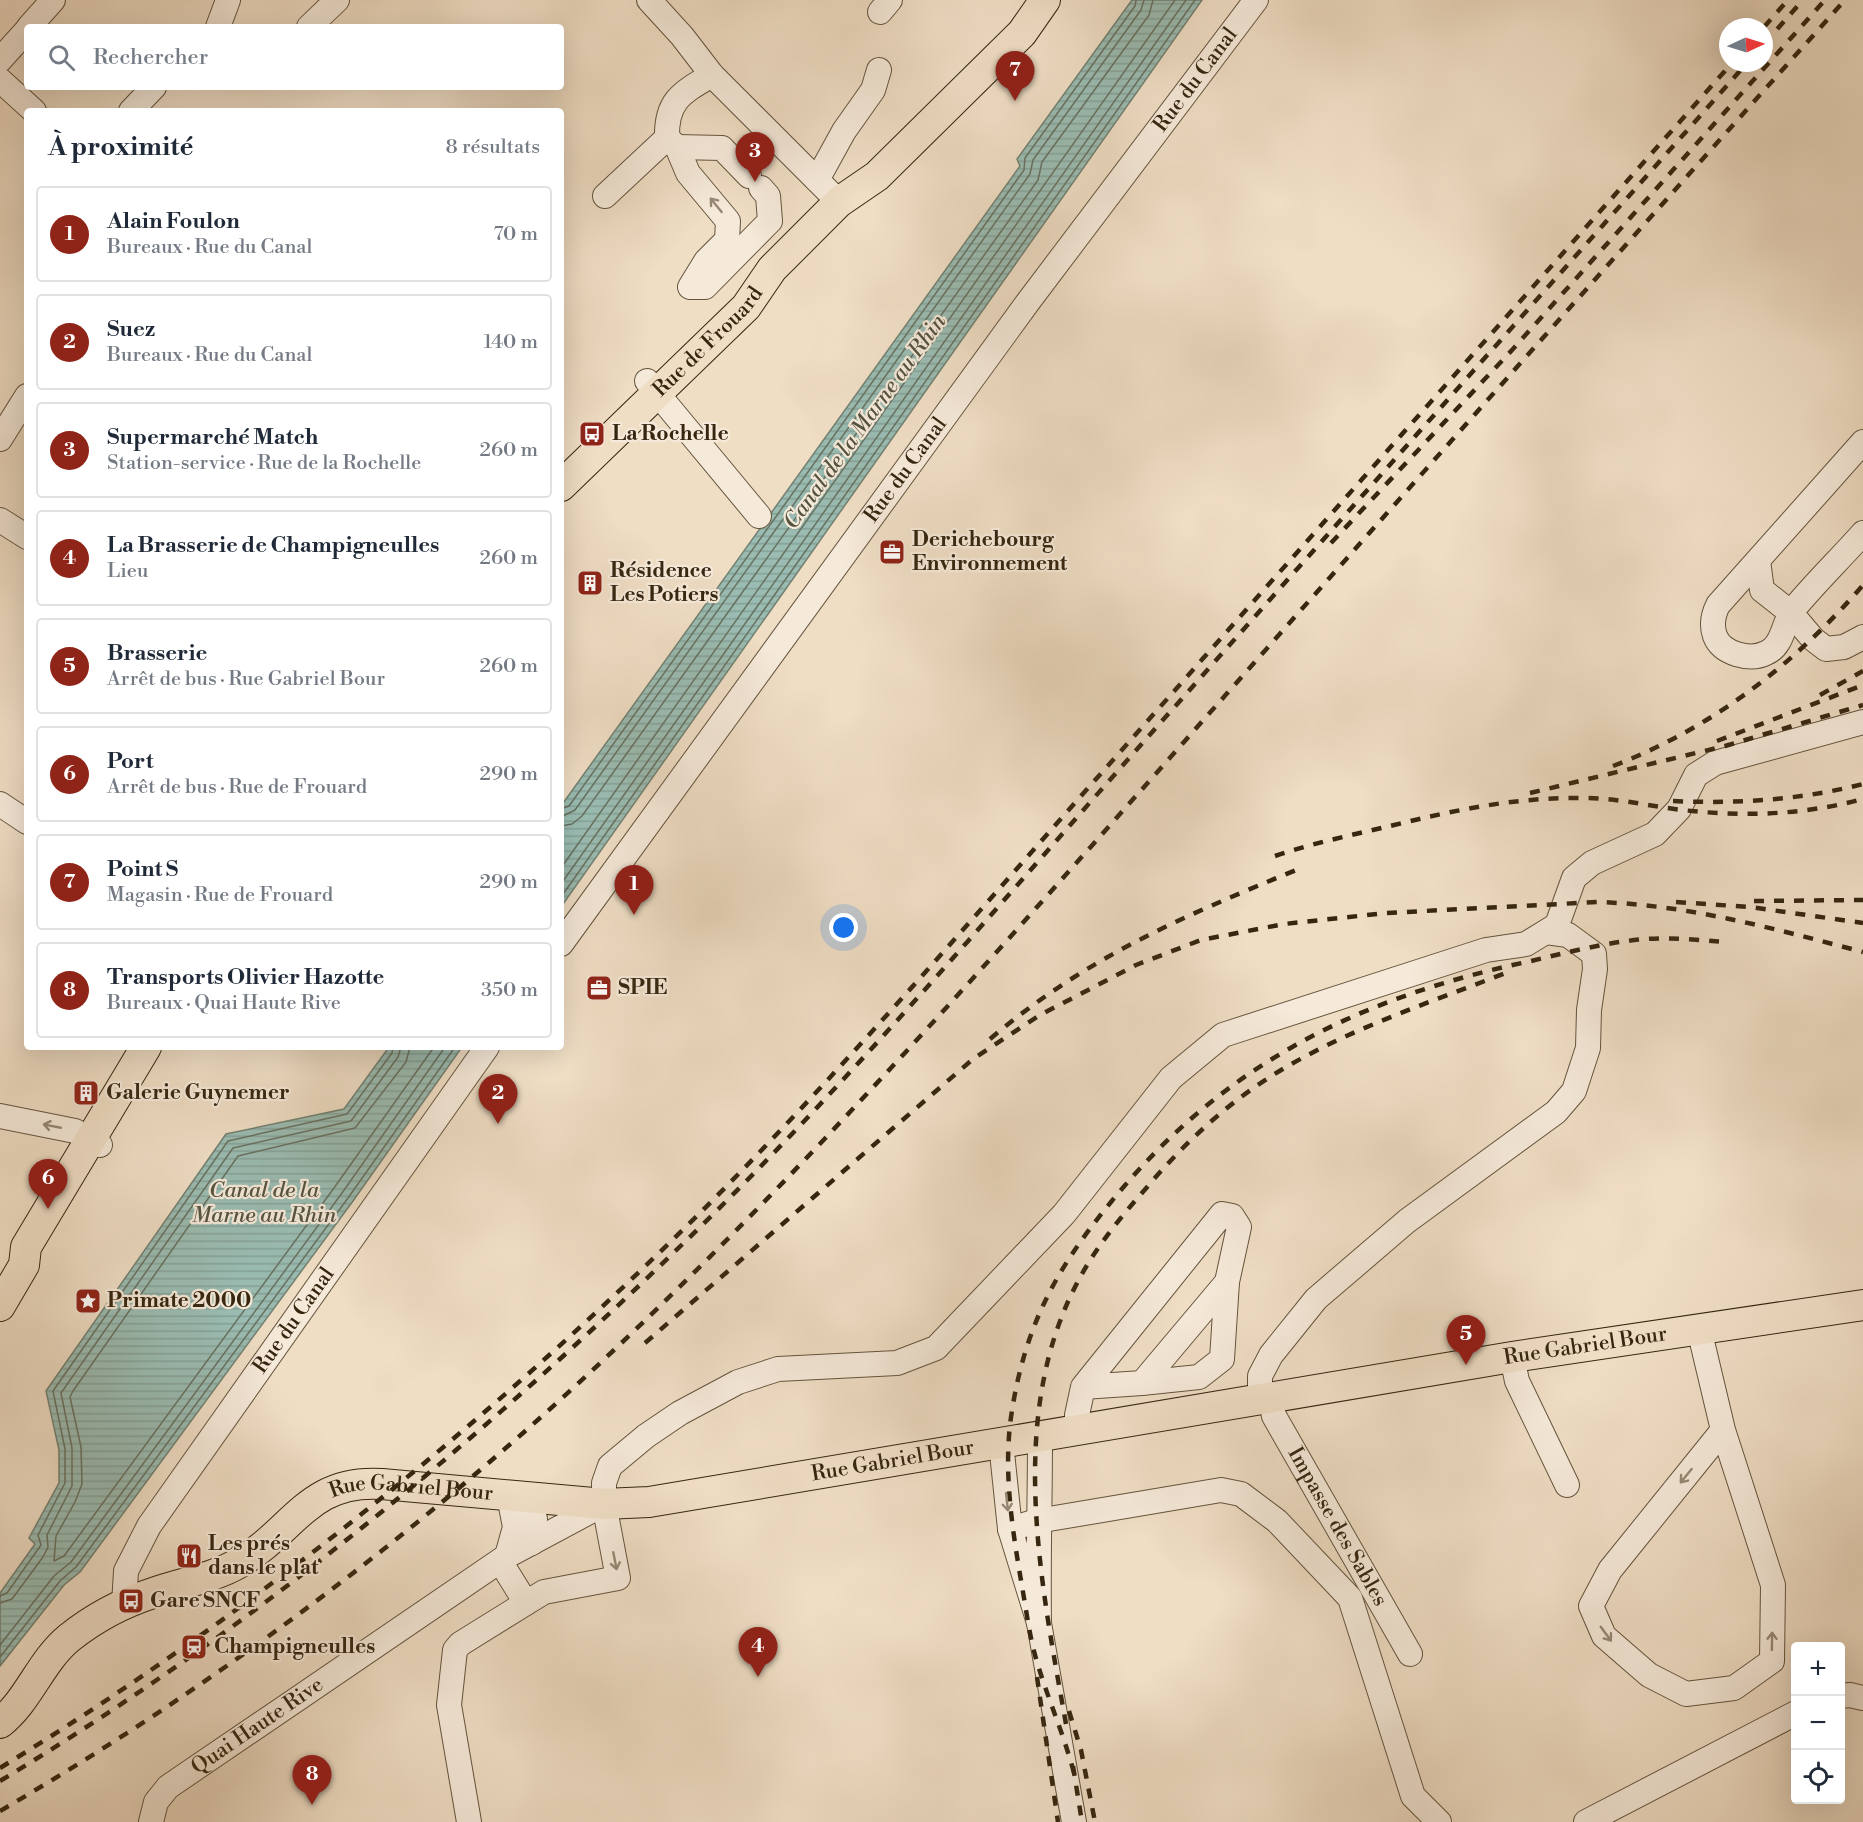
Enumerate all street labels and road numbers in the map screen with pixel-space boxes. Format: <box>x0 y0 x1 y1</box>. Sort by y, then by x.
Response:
street label: Rue du Canal <box>1148 23 1243 137</box>
street label: Rue de Frouard <box>648 282 769 403</box>
street label: Rue du Canal <box>859 412 953 528</box>
street label: Rue du Canal <box>248 1262 340 1379</box>
street label: Rue Gabriel Bour <box>1502 1321 1669 1371</box>
street label: Rue Gabriel Bour <box>809 1435 976 1488</box>
street label: Impasse des Sables <box>1282 1443 1393 1611</box>
street label: Rue Gabriel Bour <box>325 1470 494 1507</box>
street label: Quai Haute Rive <box>186 1672 328 1780</box>

